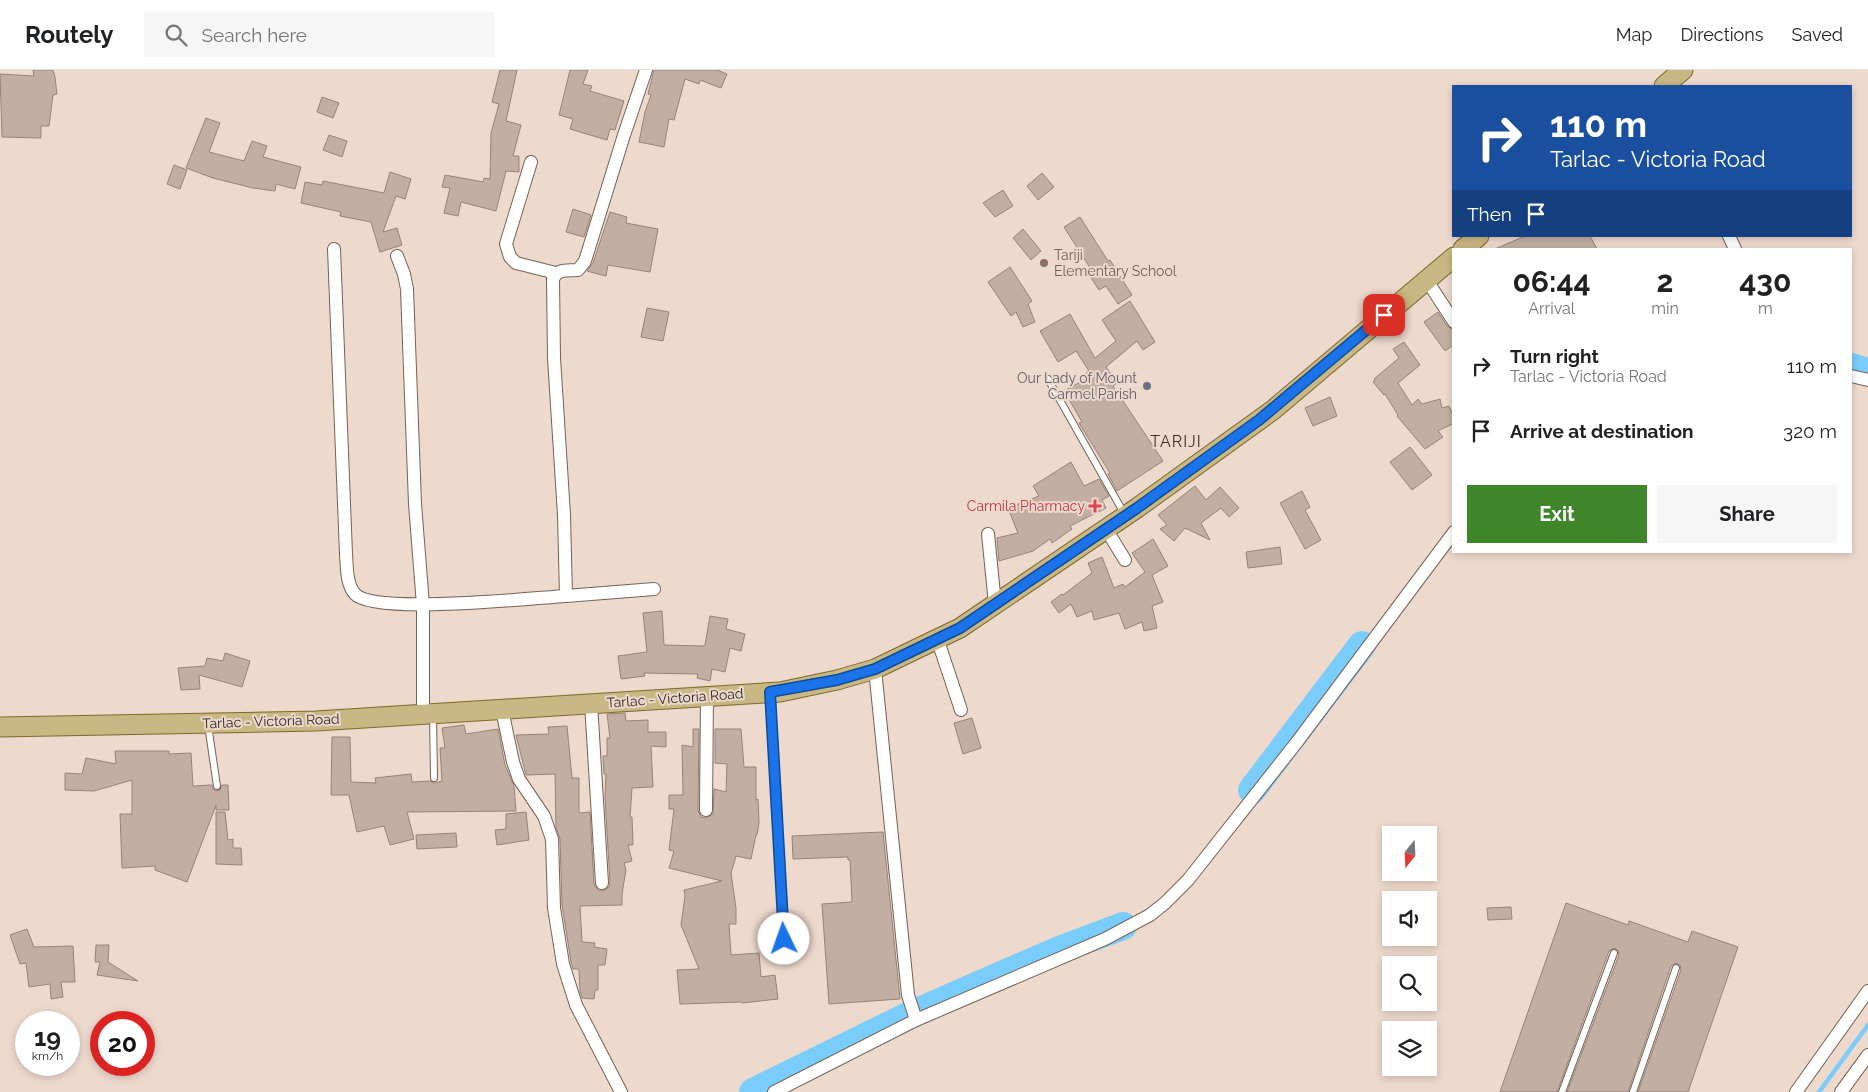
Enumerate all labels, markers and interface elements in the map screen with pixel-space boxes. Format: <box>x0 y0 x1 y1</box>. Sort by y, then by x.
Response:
search box <box>144 12 494 57</box>
text: Routely <box>25 20 114 49</box>
icon: search <box>162 21 190 49</box>
text: Search here <box>202 24 307 46</box>
text: Map <box>1616 24 1652 45</box>
text: Directions <box>1680 24 1764 45</box>
text: Saved <box>1792 24 1843 45</box>
text: 110 m <box>1550 104 1647 145</box>
icon: right <box>1467 105 1532 170</box>
text: Tarlac - Victoria Road <box>1550 146 1766 172</box>
icon: arrive <box>1522 200 1550 228</box>
text: Then <box>1467 203 1512 225</box>
place label: Tariji Elementary School <box>1054 247 1177 279</box>
marker: Tariji Elementary School <box>1038 257 1050 269</box>
text: 06:44 <box>1512 264 1591 299</box>
text: 2 <box>1657 264 1673 299</box>
text: 430 <box>1739 264 1792 299</box>
pin <box>1363 294 1405 336</box>
text: Arrival <box>1528 299 1575 318</box>
text: min <box>1651 299 1679 318</box>
text: m <box>1758 299 1773 318</box>
icon: arrive <box>1370 301 1398 329</box>
text: Turn right <box>1510 345 1599 367</box>
icon: right <box>1467 352 1495 380</box>
text: 110 m <box>1787 355 1837 377</box>
text: Tarlac - Victoria Road <box>1510 367 1667 386</box>
place label: Our Lady of Mount Carmel Parish <box>1017 370 1137 402</box>
marker: Our Lady of Mount Carmel Parish <box>1141 380 1153 392</box>
icon: arrive <box>1467 417 1495 445</box>
text: Arrive at destination <box>1510 420 1694 442</box>
text: 320 m <box>1783 420 1837 442</box>
district label: TARIJI <box>1150 432 1202 451</box>
button: Exit <box>1467 485 1647 543</box>
button: Share <box>1657 485 1837 543</box>
place label: Carmila Pharmacy <box>967 498 1085 514</box>
marker: Carmila Pharmacy <box>1089 500 1101 512</box>
street label: Tarlac - Victoria Road <box>606 685 744 711</box>
street label: Tarlac - Victoria Road <box>202 711 340 731</box>
north arrow <box>1382 826 1438 881</box>
map controls <box>1382 826 1437 1076</box>
button: sound <box>1382 891 1437 946</box>
position arrow <box>757 912 809 964</box>
button: search <box>1382 956 1437 1011</box>
speed limit sign: 20 <box>90 1011 155 1076</box>
button: layers <box>1382 1021 1437 1076</box>
text: 19 <box>34 1022 61 1052</box>
text: km/h <box>32 1049 63 1063</box>

